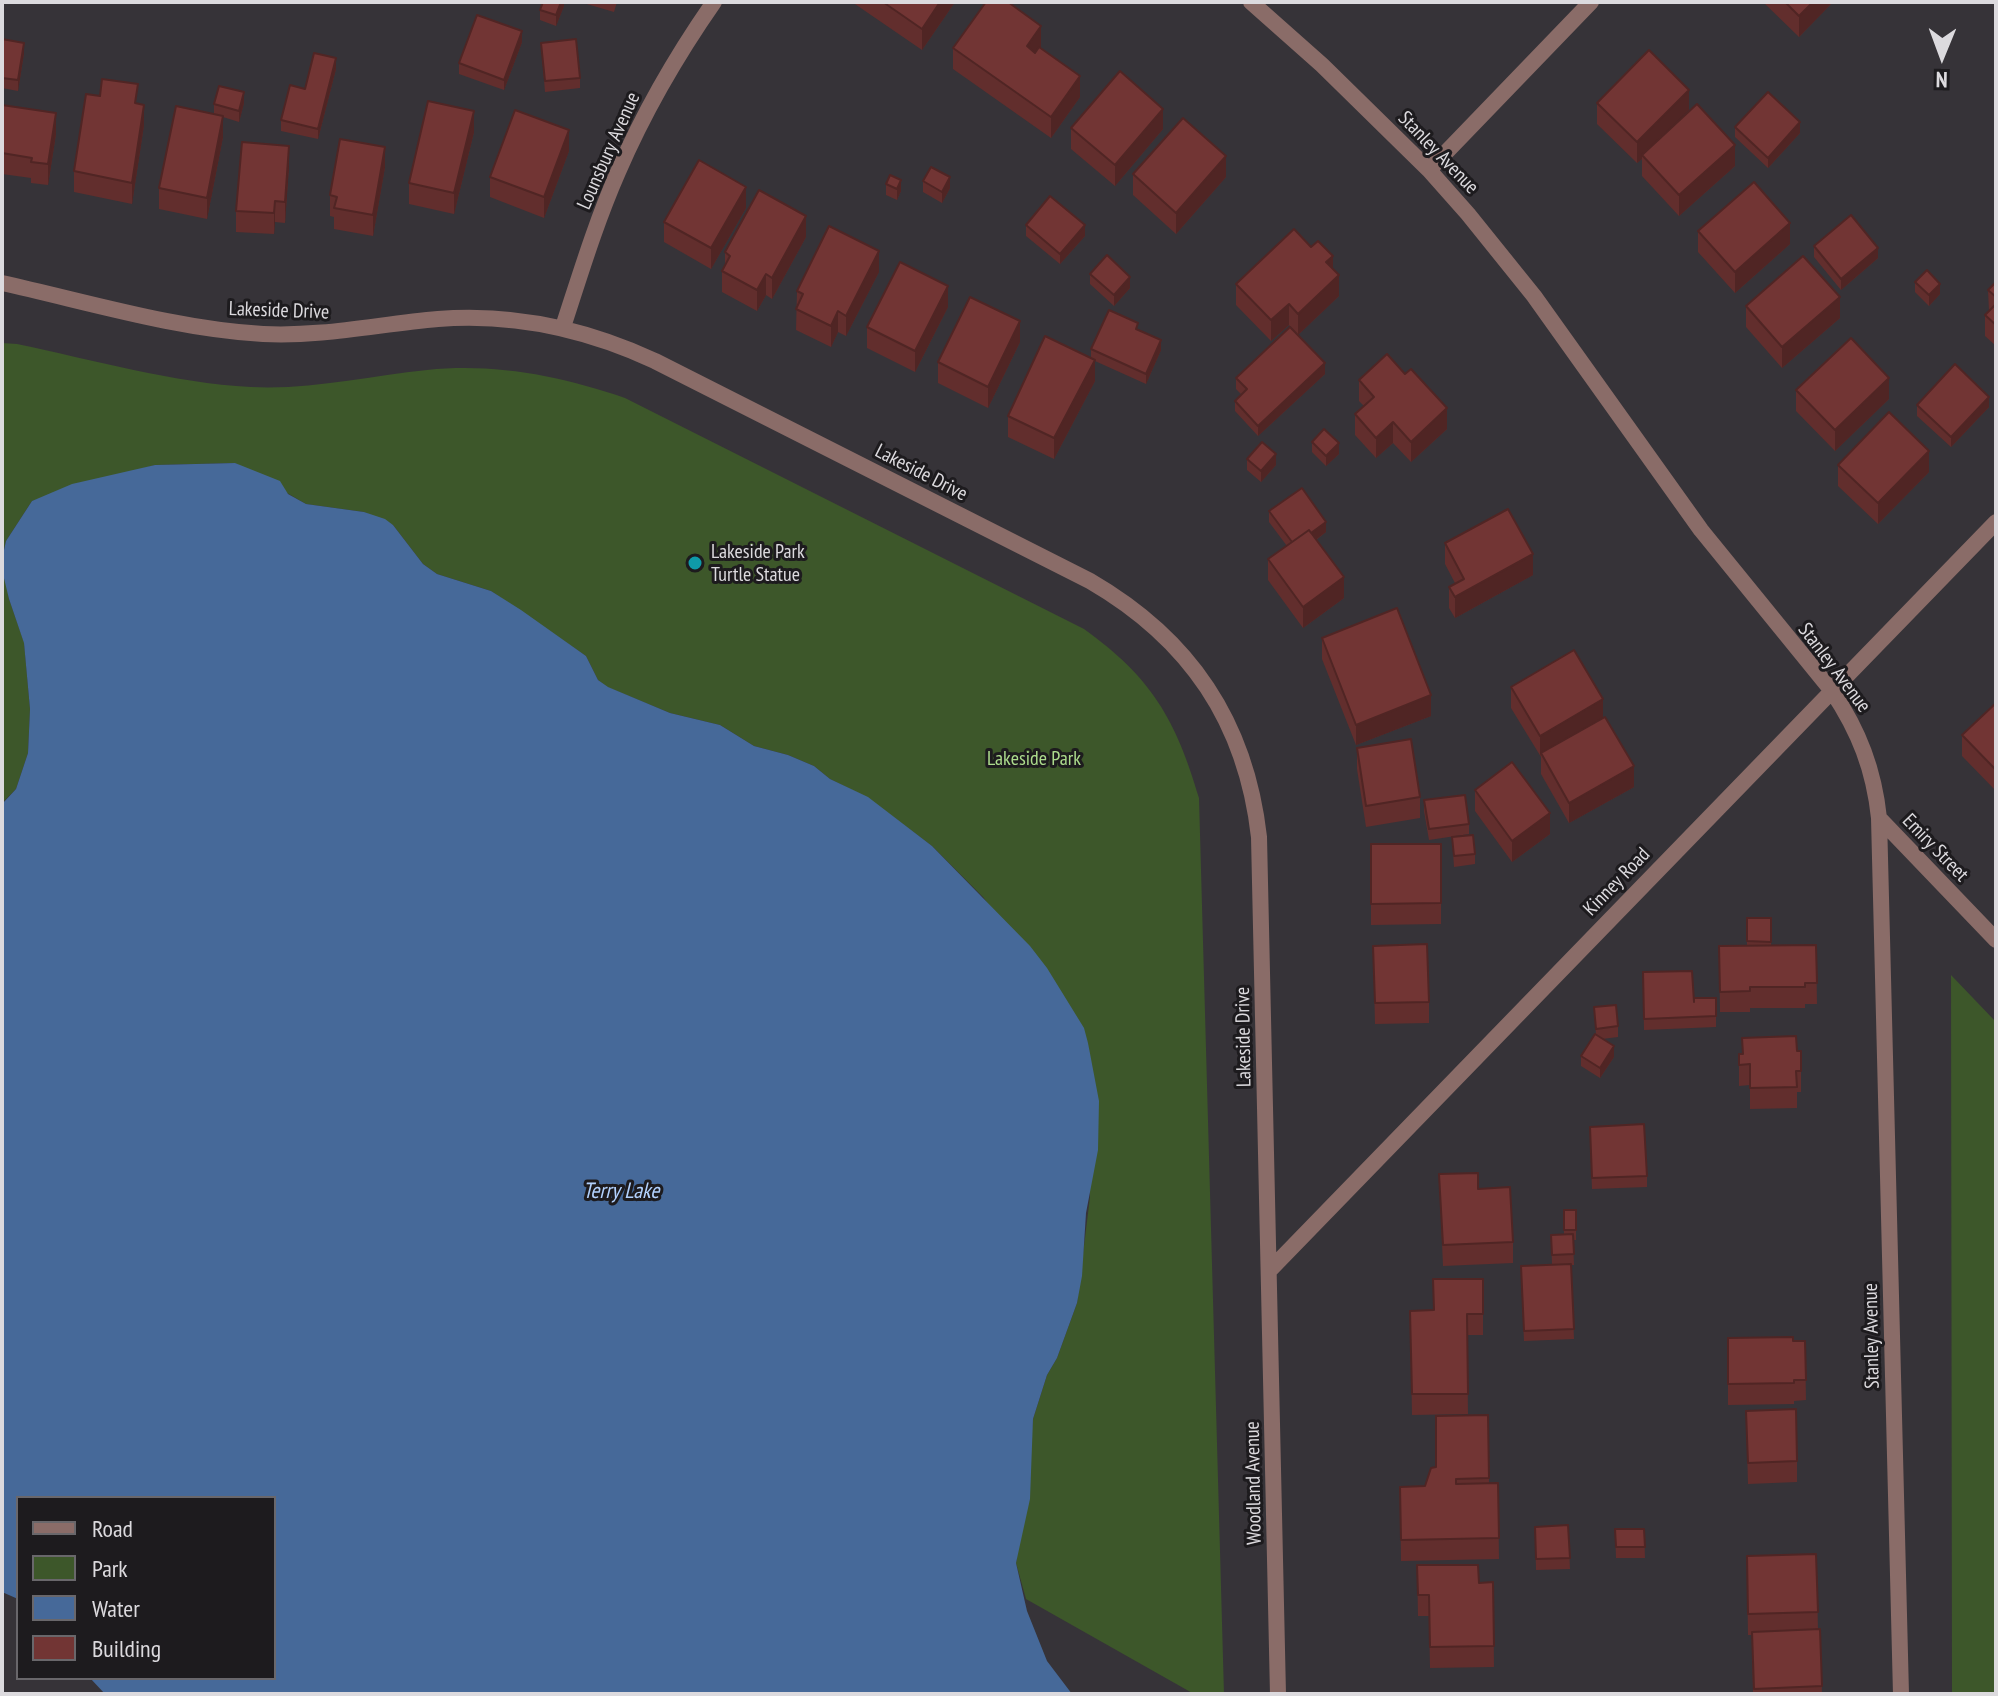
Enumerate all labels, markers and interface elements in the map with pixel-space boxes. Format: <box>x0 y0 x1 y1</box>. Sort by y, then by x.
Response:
north arrow <box>1902 16 1982 96</box>
text: N <box>1935 66 1948 94</box>
street label: Lounsbury Avenue <box>573 89 645 213</box>
street label: Stanley Avenue <box>1393 107 1483 199</box>
street label: Lakeside Drive <box>228 297 330 325</box>
street label: Lakeside Drive <box>871 440 971 506</box>
place label: Lakeside Park Turtle Statue <box>711 540 805 587</box>
marker: Lakeside Park Turtle Statue <box>686 554 704 572</box>
street label: Stanley Avenue <box>1793 619 1875 717</box>
park label: Lakeside Park <box>987 747 1081 771</box>
street label: Emiry Street <box>1897 809 1973 887</box>
street label: Kinney Road <box>1579 843 1655 921</box>
street label: Lakeside Drive <box>1231 987 1257 1087</box>
water label: Terry Lake <box>583 1179 659 1205</box>
street label: Stanley Avenue <box>1859 1283 1885 1389</box>
street label: Woodland Avenue <box>1241 1421 1267 1545</box>
legend <box>16 1496 276 1680</box>
text: Road <box>92 1513 133 1544</box>
text: Park <box>92 1553 128 1584</box>
text: Water <box>92 1593 140 1624</box>
text: Building <box>92 1633 161 1664</box>

